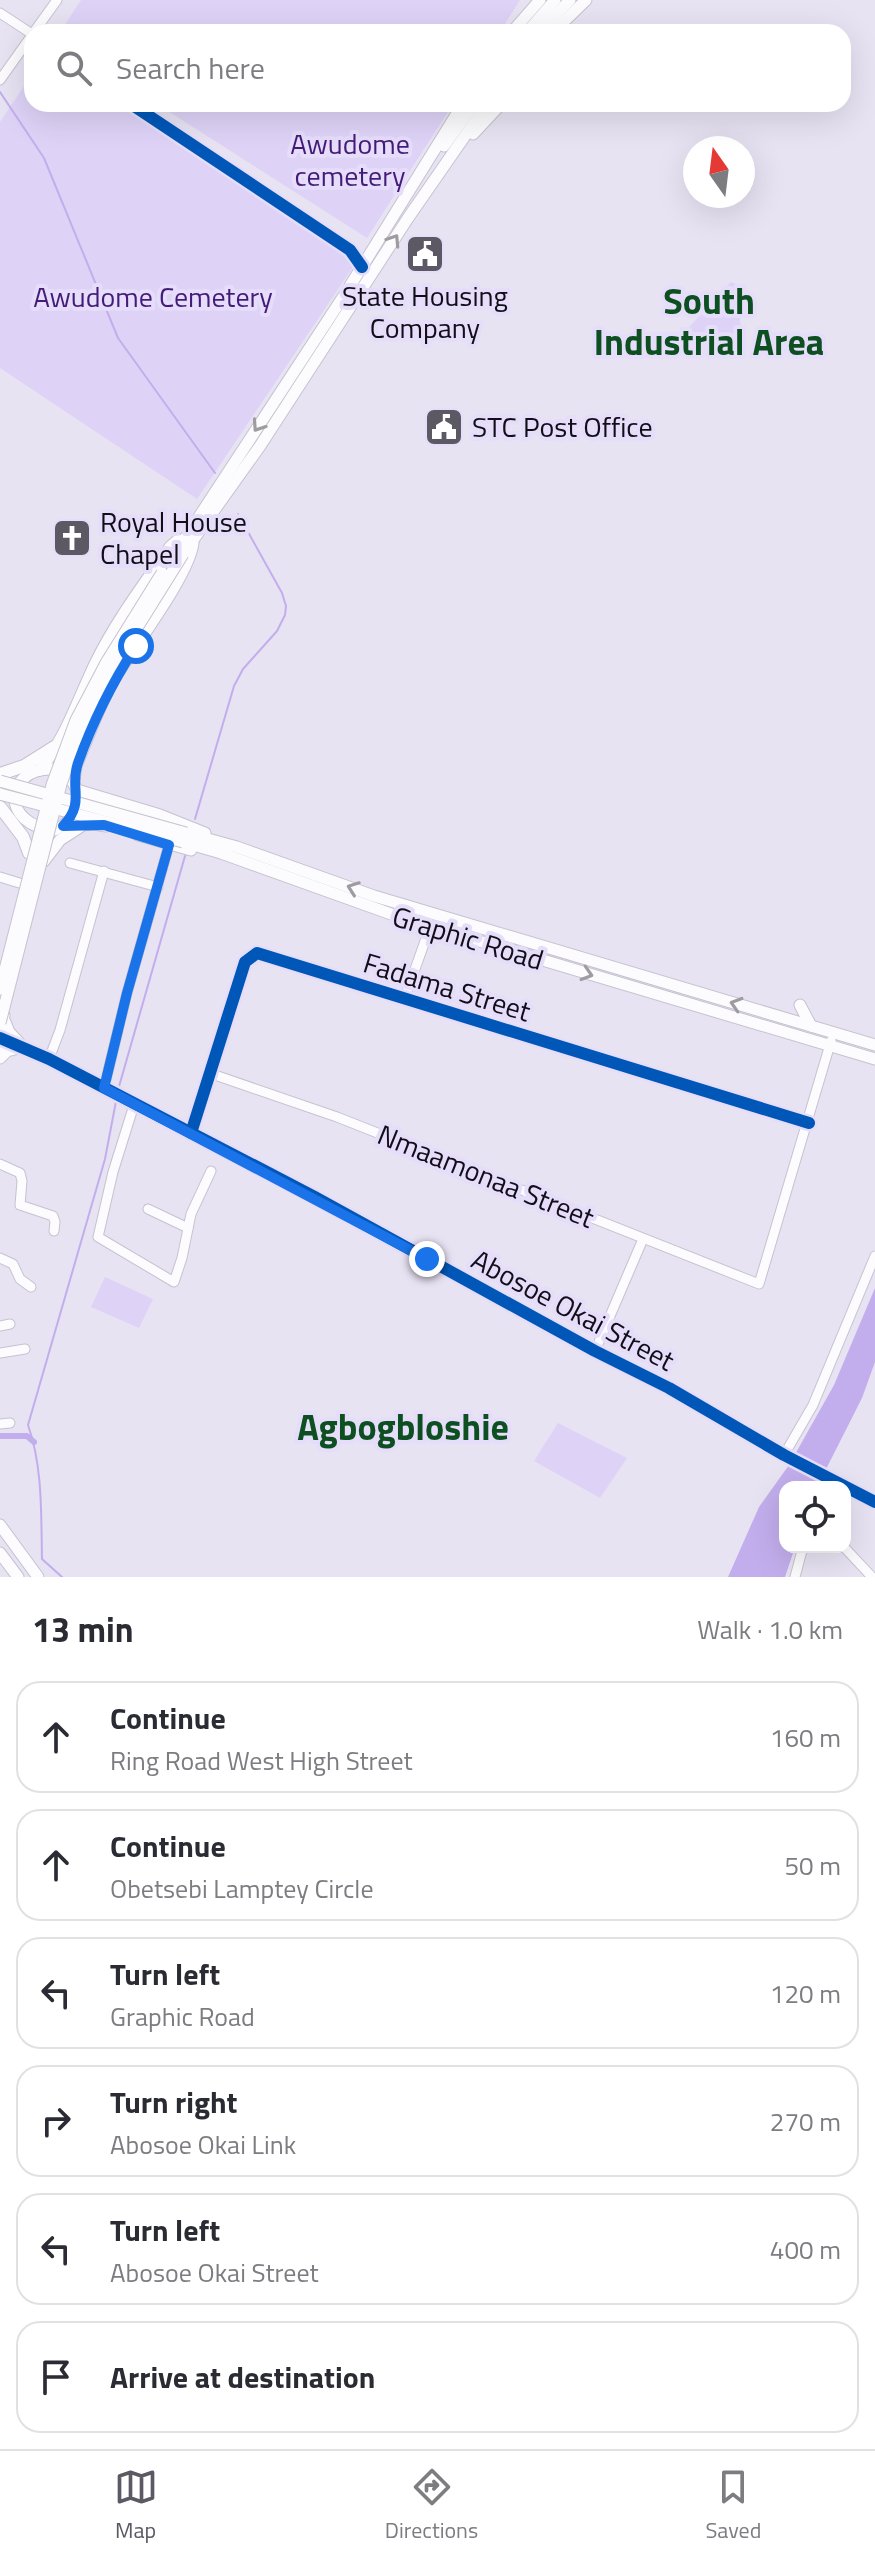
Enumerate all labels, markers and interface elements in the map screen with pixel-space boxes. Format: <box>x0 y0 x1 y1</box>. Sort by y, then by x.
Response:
search box <box>24 24 851 112</box>
text: Search here <box>116 45 265 91</box>
icon: search <box>52 46 96 90</box>
park label: Awudome cemetery <box>290 122 410 197</box>
north arrow <box>683 136 755 208</box>
public building icon: State Housing Company <box>404 233 446 275</box>
one-way arrow <box>384 234 399 248</box>
district label: South Industrial Area <box>594 273 824 369</box>
place label: State Housing Company <box>342 274 508 349</box>
park label: Awudome Cemetery <box>33 275 273 318</box>
place label: STC Post Office <box>472 405 653 448</box>
public building icon: STC Post Office <box>423 406 465 448</box>
one-way arrow <box>253 417 268 431</box>
place label: Royal House Chapel <box>100 500 247 575</box>
church icon: Royal House Chapel <box>51 517 93 559</box>
route start <box>118 628 154 664</box>
one-way arrow <box>347 882 361 898</box>
street label: Graphic Road <box>387 894 549 981</box>
street label: Fadama Street <box>358 941 536 1032</box>
one-way arrow <box>580 965 594 981</box>
one-way arrow <box>729 997 743 1013</box>
street label: Nmaamonaa Street <box>371 1113 601 1239</box>
street label: Abosoe Okai Street <box>464 1238 683 1381</box>
route end <box>409 1241 445 1277</box>
district label: Agbogbloshie <box>297 1399 509 1454</box>
map controls <box>779 1481 851 1553</box>
button: locate <box>779 1481 851 1553</box>
text: 13 min <box>32 1603 134 1655</box>
text: Walk · 1.0 km <box>697 1610 843 1649</box>
text: Continue <box>110 1695 226 1741</box>
icon: ahead <box>34 1715 78 1759</box>
text: 160 m <box>770 1718 841 1757</box>
text: Ring Road West High Street <box>110 1741 413 1780</box>
text: Continue <box>110 1823 226 1869</box>
icon: ahead <box>34 1843 78 1887</box>
text: 50 m <box>784 1846 841 1885</box>
text: Obetsebi Lamptey Circle <box>110 1869 374 1908</box>
text: Turn left <box>110 1951 220 1997</box>
icon: left <box>34 1971 78 2015</box>
text: 120 m <box>770 1974 841 2013</box>
text: Graphic Road <box>110 1997 255 2036</box>
text: Turn right <box>110 2079 238 2125</box>
icon: right <box>34 2099 78 2143</box>
text: 270 m <box>770 2102 841 2141</box>
text: Abosoe Okai Link <box>110 2125 296 2164</box>
text: Turn left <box>110 2207 220 2253</box>
icon: left <box>34 2227 78 2271</box>
text: 400 m <box>770 2230 841 2269</box>
text: Abosoe Okai Street <box>110 2253 319 2292</box>
text: Arrive at destination <box>110 2354 375 2400</box>
icon: arrive <box>34 2355 78 2399</box>
tab: Map <box>114 2465 158 2547</box>
tab: Directions <box>385 2465 478 2547</box>
tab: Saved <box>705 2465 761 2547</box>

